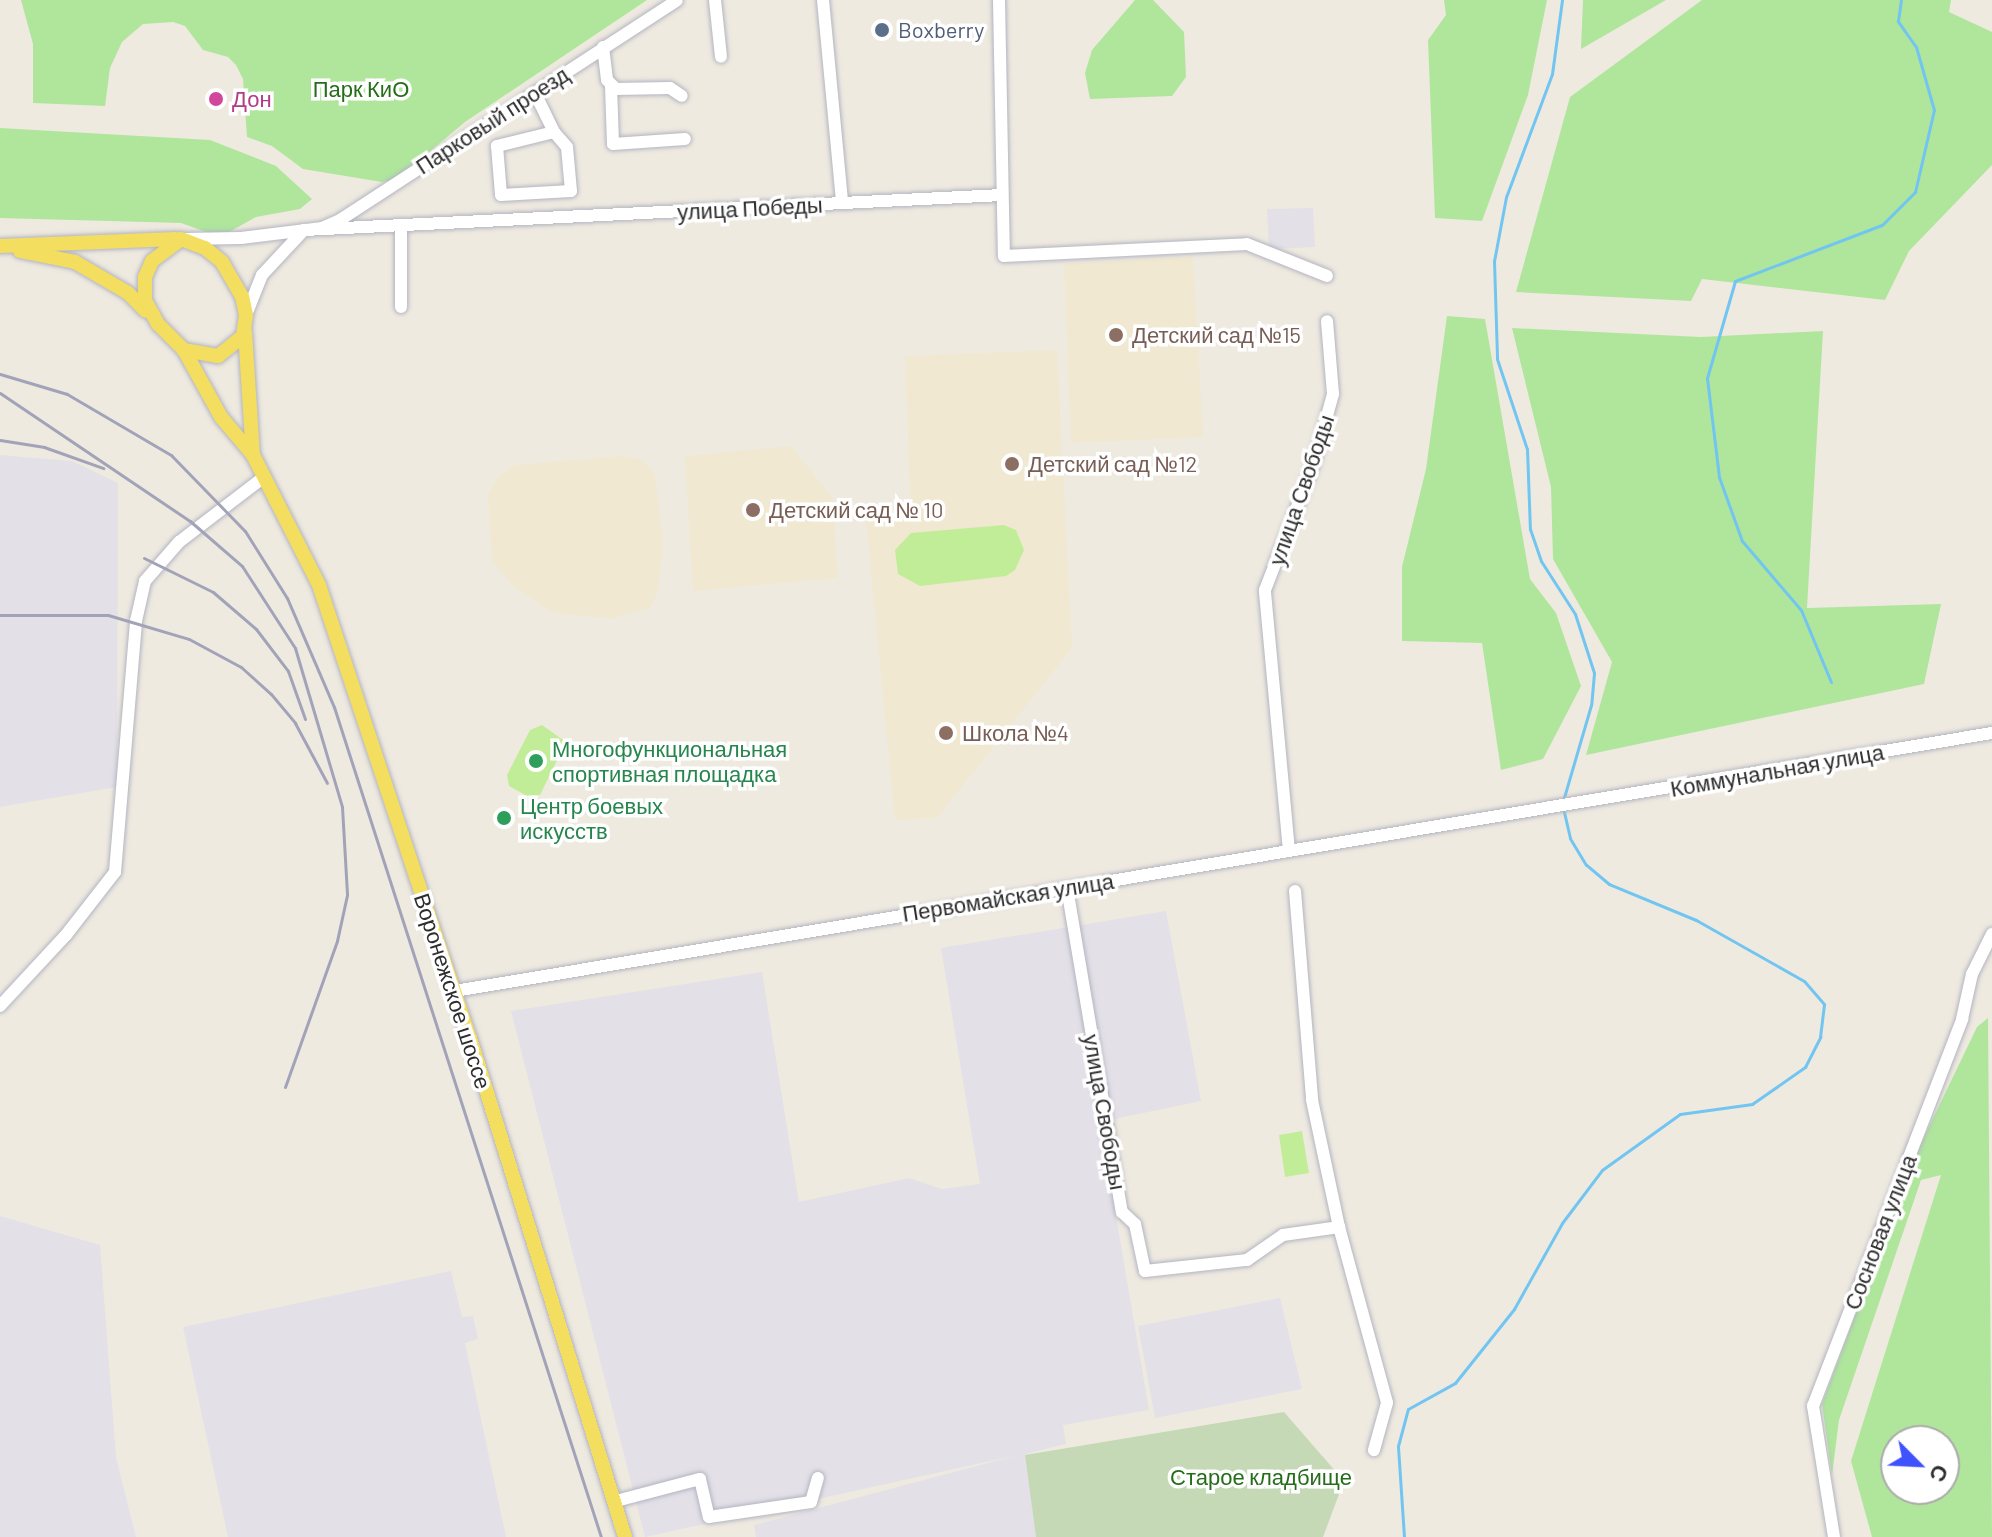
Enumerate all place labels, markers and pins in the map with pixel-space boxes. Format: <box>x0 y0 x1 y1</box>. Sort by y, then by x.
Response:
place label: Boxberry <box>898 17 984 43</box>
marker: Boxberry <box>873 21 891 39</box>
place label: Дон <box>232 86 272 112</box>
marker: Дон <box>207 90 225 108</box>
place label: Детский сад №15 <box>1132 322 1301 348</box>
marker: Детский сад №15 <box>1107 326 1125 344</box>
place label: Детский сад №12 <box>1028 451 1197 477</box>
marker: Детский сад №12 <box>1003 455 1021 473</box>
place label: Детский сад № 10 <box>769 497 943 523</box>
marker: Детский сад № 10 <box>744 501 762 519</box>
place label: Школа №4 <box>962 720 1069 746</box>
marker: Школа №4 <box>937 724 955 742</box>
place label: Многофункциональная спортивная площадка <box>552 735 787 786</box>
marker: Многофункциональная спортивная площадка <box>527 752 545 770</box>
place label: Центр боевых искусств <box>520 792 663 844</box>
marker: Центр боевых искусств <box>495 809 513 827</box>

